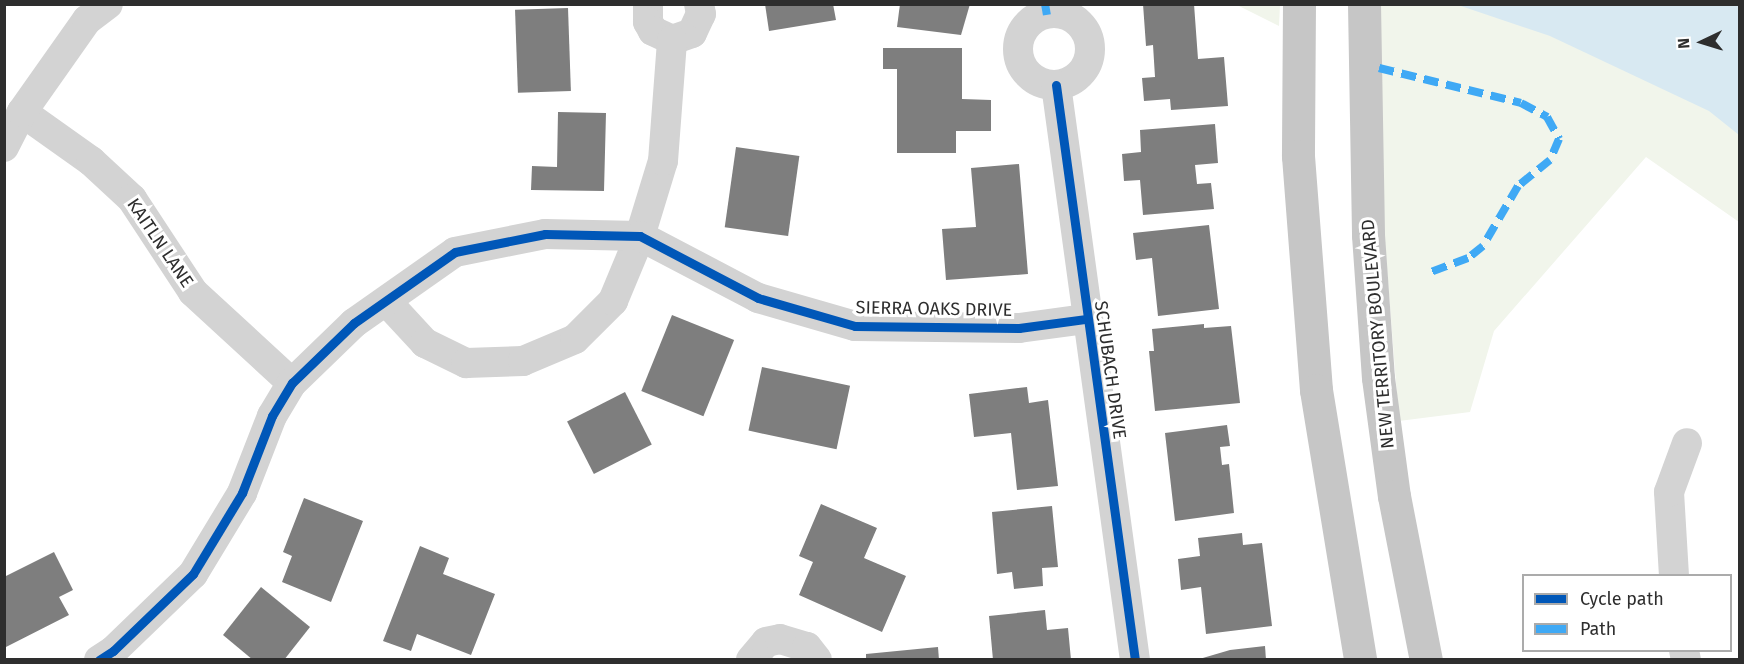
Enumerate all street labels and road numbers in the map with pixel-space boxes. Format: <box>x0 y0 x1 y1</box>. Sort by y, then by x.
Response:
street label: KAITLN LANE <box>122 194 198 292</box>
street label: NEW TERRITORY BOULEVARD <box>1357 218 1399 450</box>
street label: SIERRA OAKS DRIVE <box>856 297 1012 321</box>
street label: SCHUBACH DRIVE <box>1090 299 1130 441</box>

